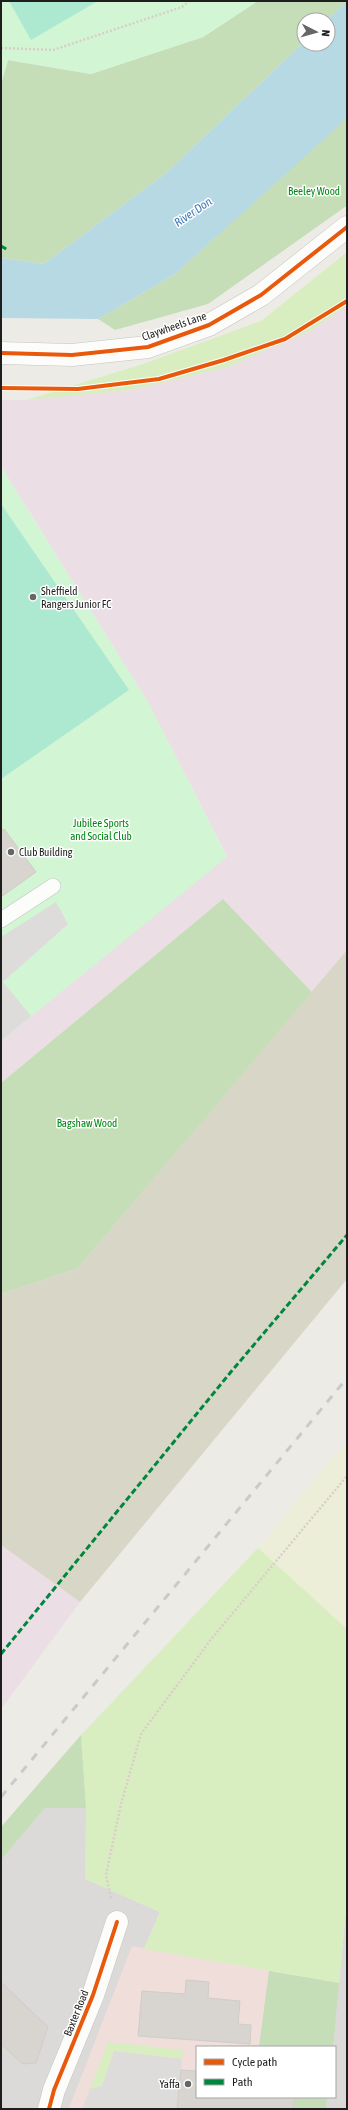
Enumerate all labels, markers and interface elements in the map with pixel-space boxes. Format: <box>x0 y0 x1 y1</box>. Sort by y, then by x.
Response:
north arrow <box>296 12 336 52</box>
text: N <box>320 29 332 37</box>
park label: Beeley Wood <box>288 185 340 197</box>
water label: River Don <box>172 194 215 230</box>
street label: Claywheels Lane <box>140 309 208 343</box>
place label: Sheffield Rangers Junior FC <box>41 585 111 610</box>
marker: Sheffield Rangers Junior FC <box>28 592 38 602</box>
park label: Jubilee Sports and Social Club <box>70 817 132 842</box>
place label: Club Building <box>19 846 73 858</box>
marker: Club Building <box>6 847 16 857</box>
park label: Bagshaw Wood <box>57 1117 117 1129</box>
street label: Baxter Road <box>61 1988 91 2038</box>
legend <box>196 2046 336 2098</box>
text: Cycle path <box>232 2055 277 2069</box>
text: Path <box>232 2075 253 2089</box>
place label: Yaffa <box>160 2078 180 2090</box>
marker: Yaffa <box>183 2079 193 2089</box>

